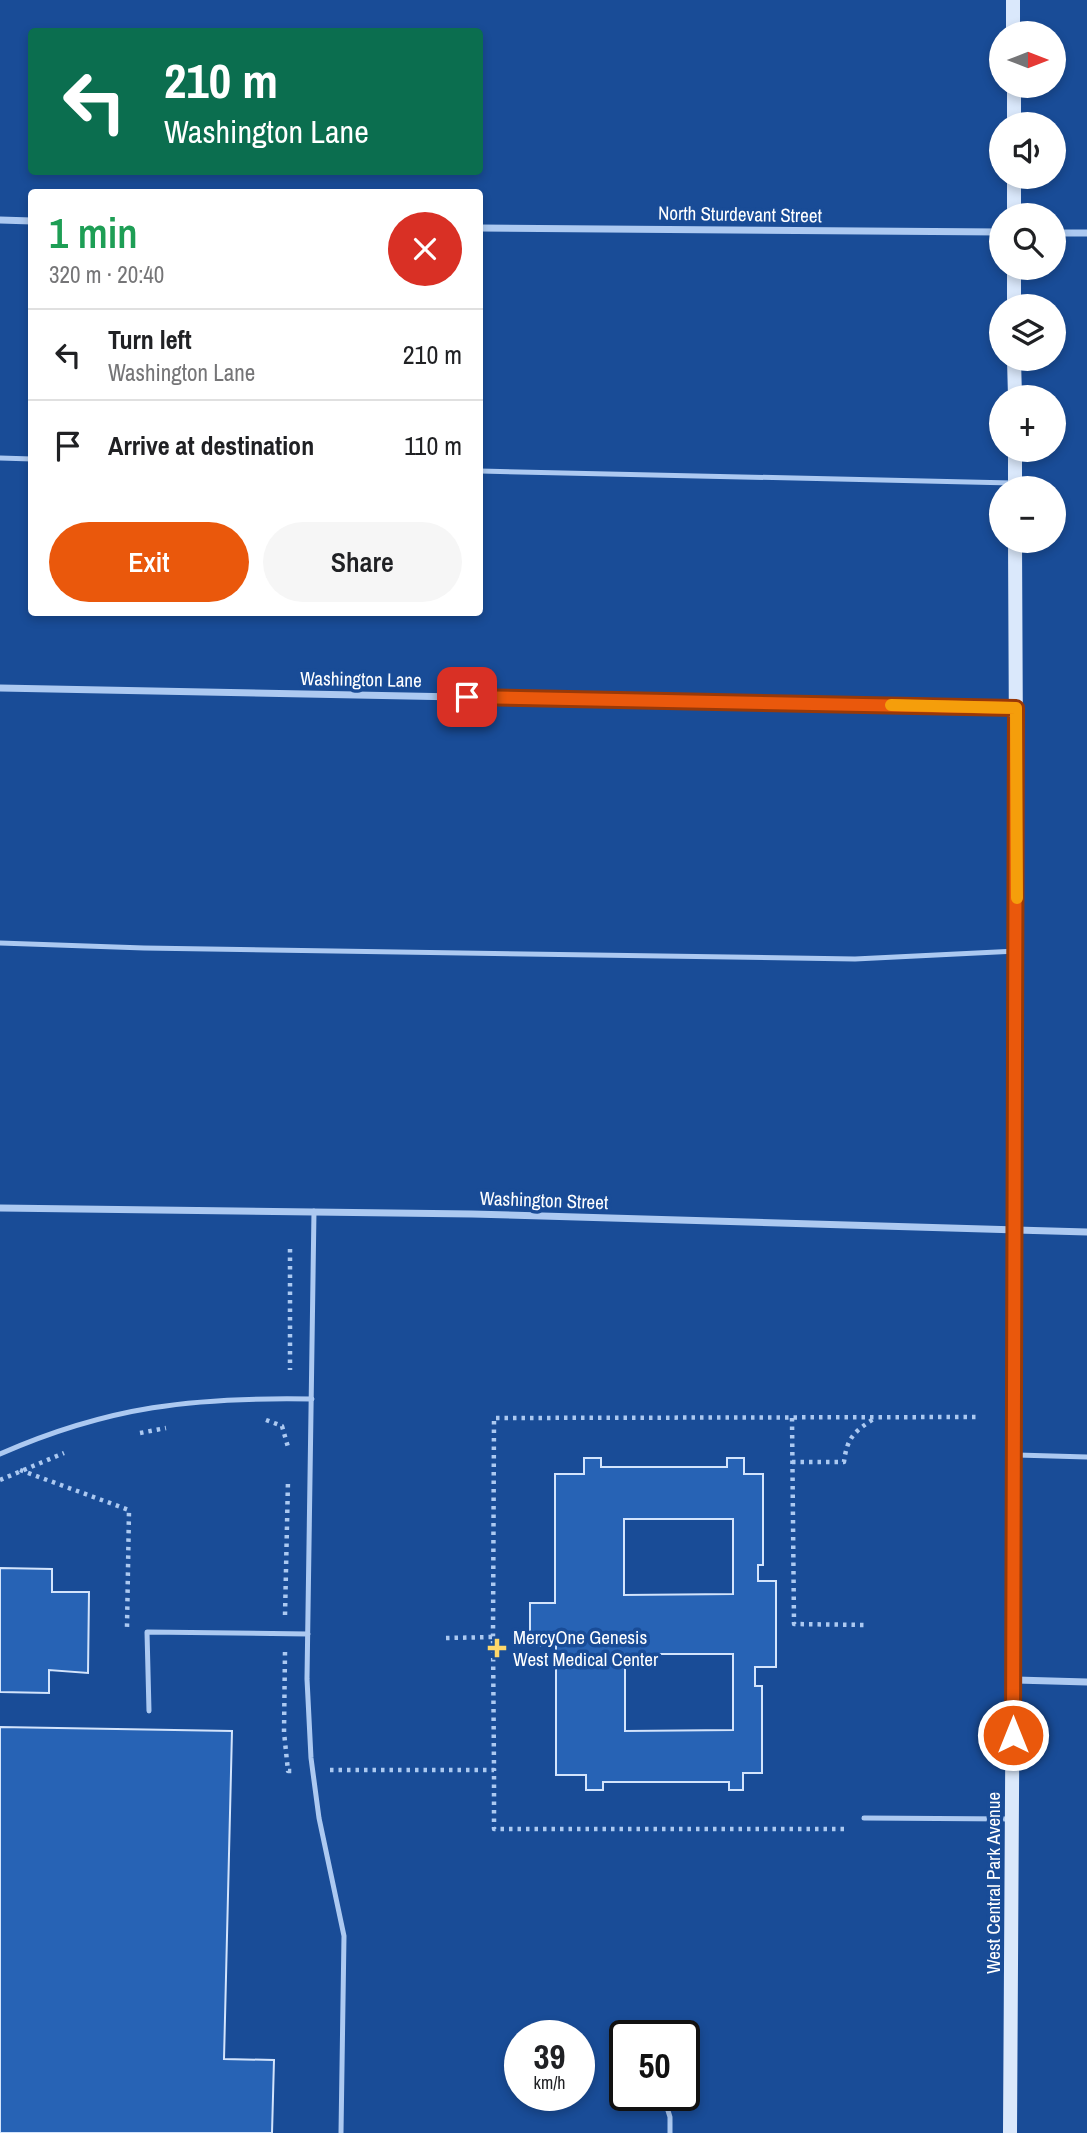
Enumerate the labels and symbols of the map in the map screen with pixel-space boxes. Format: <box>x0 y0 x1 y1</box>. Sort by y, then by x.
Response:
north arrow <box>989 21 1066 98</box>
street label: North Sturdevant Street <box>658 200 823 228</box>
street label: Washington Lane <box>300 665 422 693</box>
pin <box>437 667 497 727</box>
street label: Washington Street <box>479 1185 609 1215</box>
place label: MercyOne Genesis West Medical Center <box>513 1624 659 1672</box>
marker: MercyOne Genesis West Medical Center <box>487 1638 507 1658</box>
position arrow <box>976 1698 1050 1772</box>
street label: West Central Park Avenue <box>980 1792 1006 1974</box>
speed limit sign: 50 <box>609 2020 700 2111</box>

